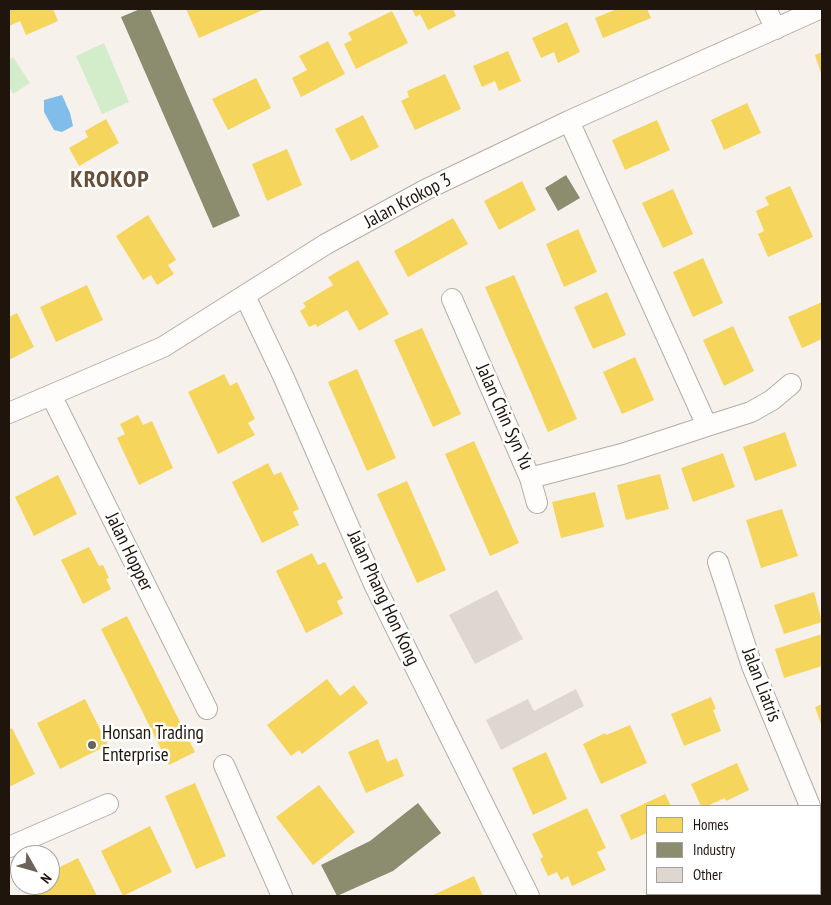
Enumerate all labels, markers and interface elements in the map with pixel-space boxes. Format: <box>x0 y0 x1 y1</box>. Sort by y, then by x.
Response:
district label: KROKOP <box>69 166 151 194</box>
street label: Jalan Krokop 3 <box>361 169 455 233</box>
street label: Jalan Chin Syn Yu <box>470 360 538 474</box>
street label: Jalan Hopper <box>100 509 158 595</box>
street label: Jalan Phang Hon Kong <box>342 527 424 669</box>
street label: Jalan Liatris <box>737 645 785 725</box>
place label: Honsan Trading Enterprise <box>102 723 204 767</box>
marker: Honsan Trading Enterprise <box>86 739 98 751</box>
legend <box>646 805 821 895</box>
text: Homes <box>693 815 729 834</box>
text: Industry <box>693 840 735 859</box>
north arrow <box>10 845 60 895</box>
text: Other <box>693 865 722 884</box>
text: N <box>37 870 55 887</box>

